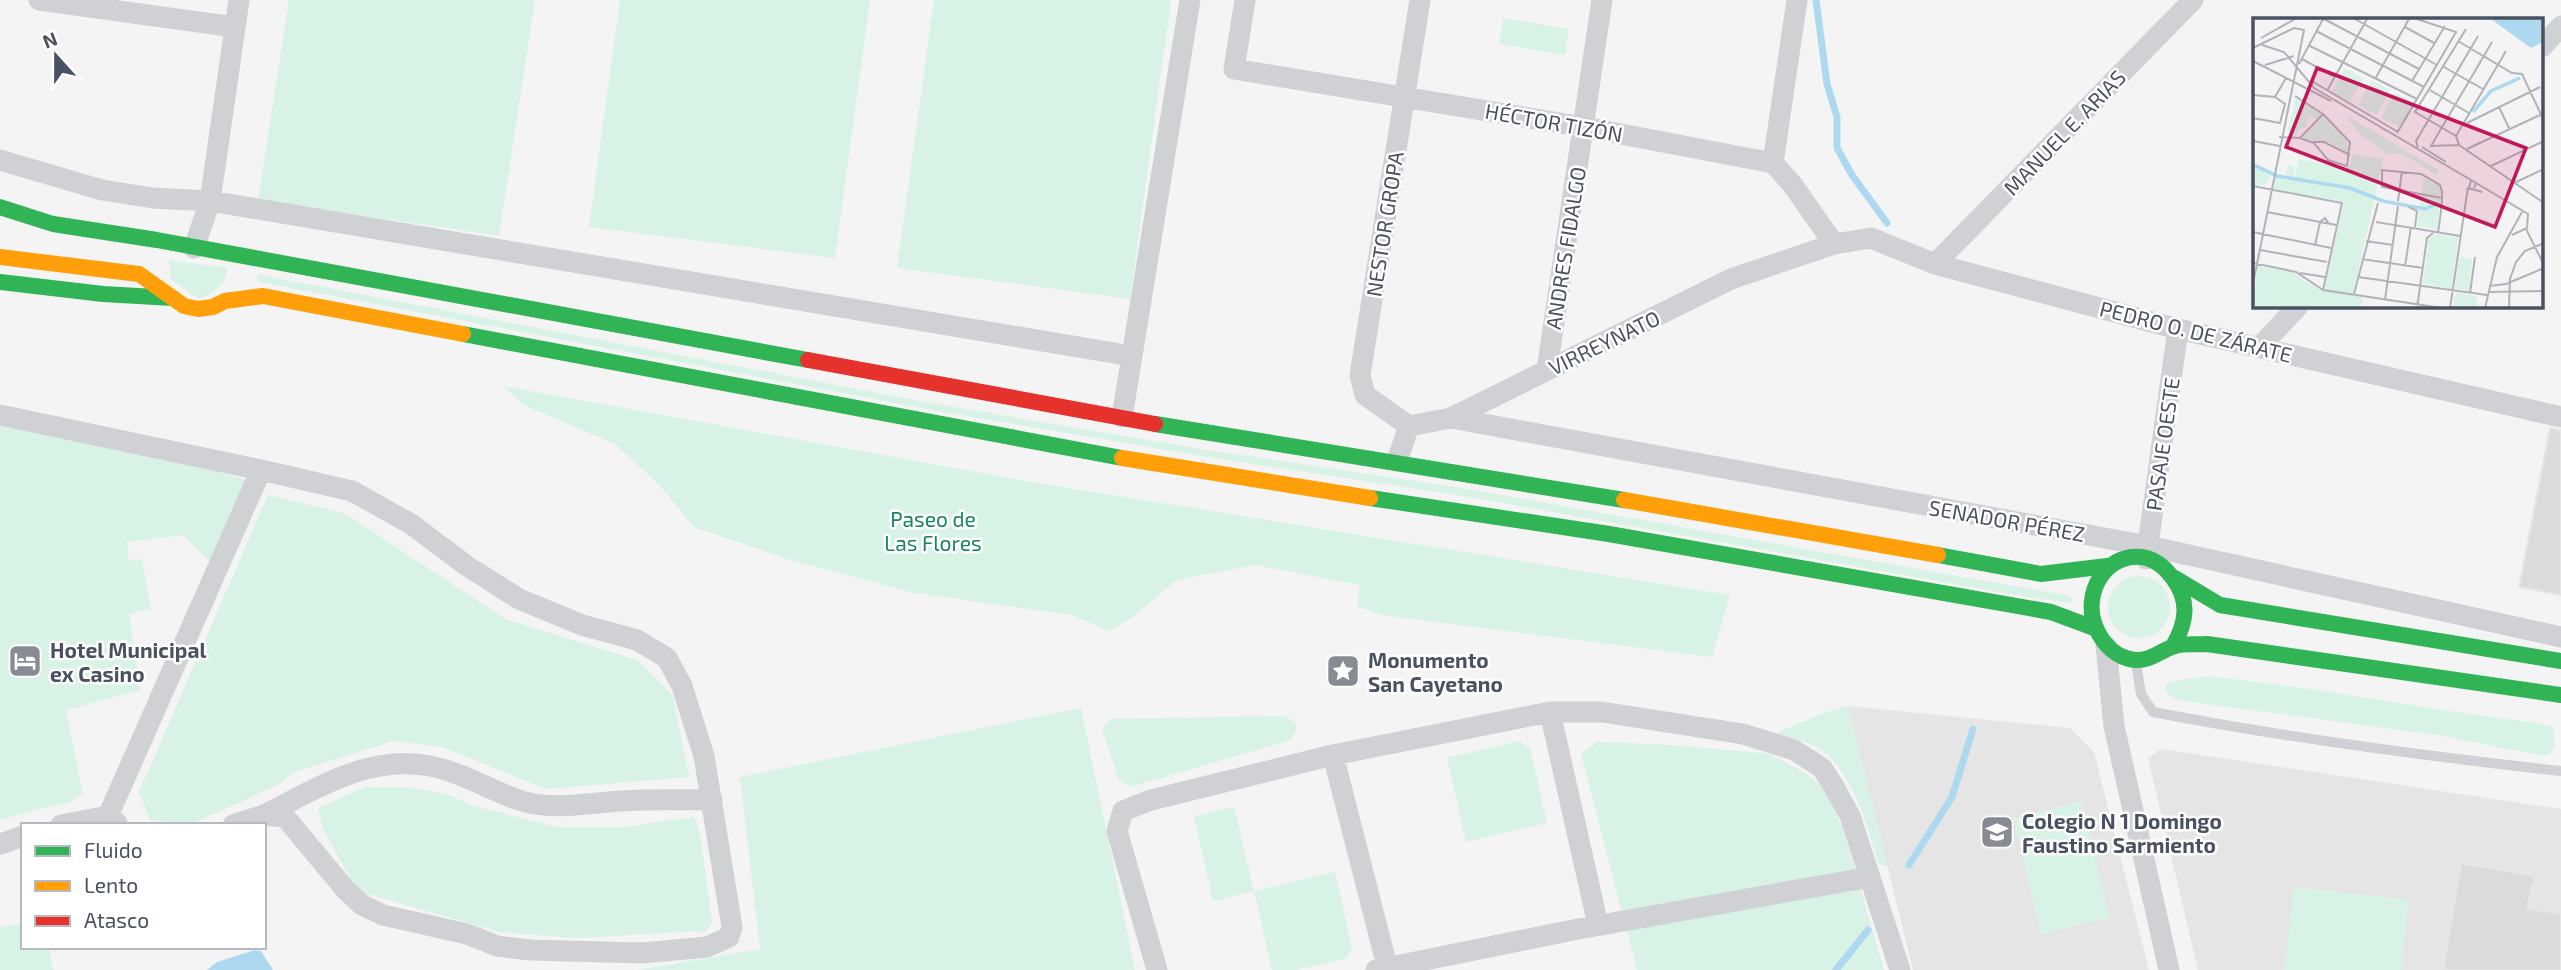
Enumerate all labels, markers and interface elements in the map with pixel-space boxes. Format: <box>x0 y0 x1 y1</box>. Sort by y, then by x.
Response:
inset map <box>2253 18 2544 308</box>
north arrow <box>21 21 91 91</box>
text: N <box>39 26 60 53</box>
street label: MANUEL E. ARIAS <box>1998 64 2130 200</box>
street label: HÉCTOR TIZÓN <box>1483 98 1625 146</box>
street label: NESTOR GROPA <box>1360 150 1408 298</box>
street label: ANDRES FIDALGO <box>1540 165 1590 331</box>
street label: PEDRO O. DE ZÁRATE <box>2097 295 2295 367</box>
street label: VIRREYNATO <box>1544 304 1664 380</box>
street label: PASAJE OESTE <box>2140 376 2184 512</box>
street label: SENADOR PÉREZ <box>1927 494 2087 546</box>
park label: Paseo de Las Flores <box>884 506 982 555</box>
place label: Hotel Municipal ex Casino <box>50 637 206 686</box>
hotel icon: Hotel Municipal ex Casino <box>6 642 44 680</box>
place label: Monumento San Cayetano <box>1368 647 1503 697</box>
place icon: Monumento San Cayetano <box>1324 652 1362 690</box>
place label: Colegio N 1 Domingo Faustino Sarmiento <box>2022 808 2222 857</box>
school or university icon: Colegio N 1 Domingo Faustino Sarmiento <box>1978 813 2016 851</box>
legend <box>21 823 266 949</box>
text: Fluido <box>84 837 143 862</box>
text: Lento <box>84 872 138 897</box>
text: Atasco <box>84 907 149 932</box>

